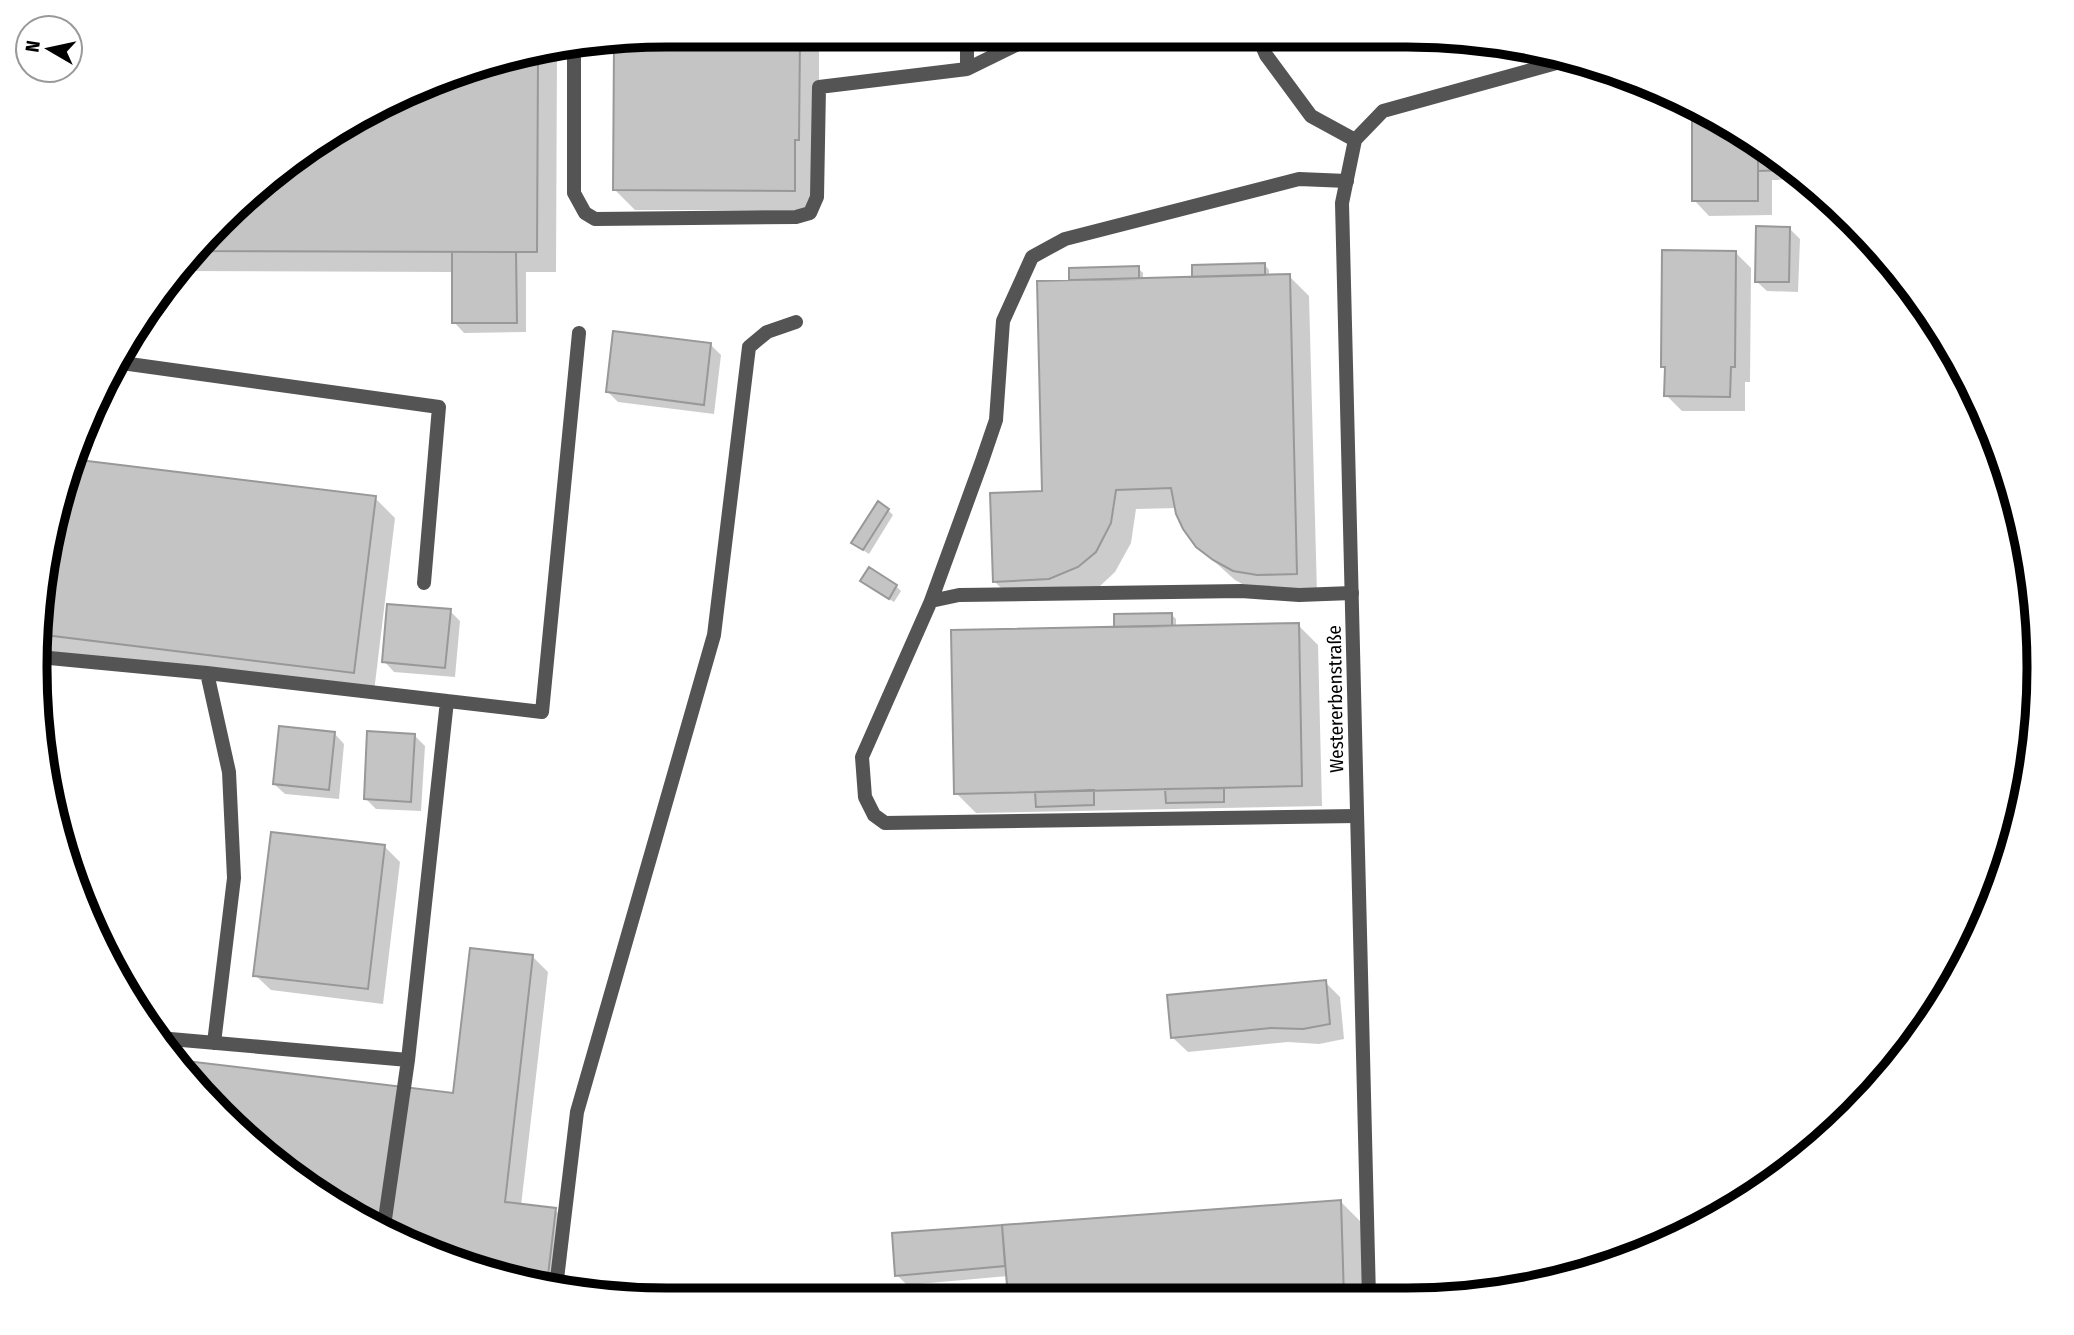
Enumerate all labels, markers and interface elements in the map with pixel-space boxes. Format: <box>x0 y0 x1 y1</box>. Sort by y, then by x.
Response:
north arrow <box>14 14 84 84</box>
text: N <box>20 39 45 54</box>
street label: Westererbenstraße <box>1323 625 1348 773</box>

